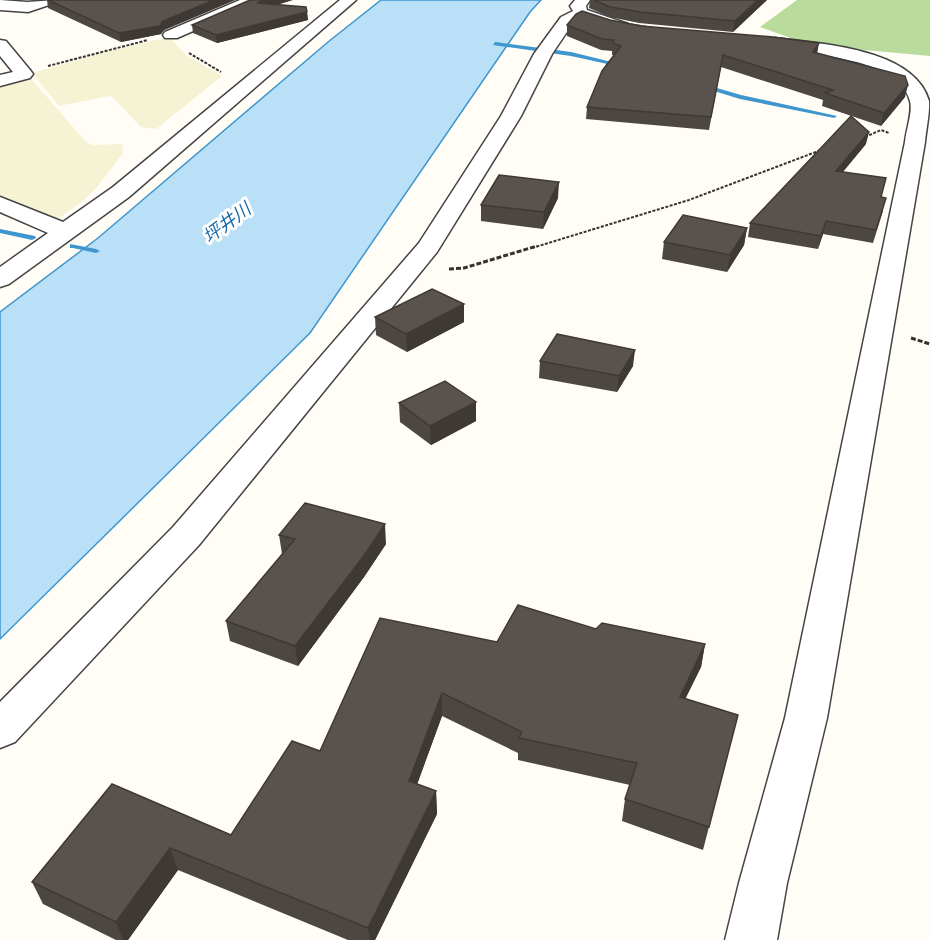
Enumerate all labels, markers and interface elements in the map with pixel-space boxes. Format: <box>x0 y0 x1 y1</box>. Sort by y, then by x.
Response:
water label: 坪井川 <box>199 197 257 248</box>

